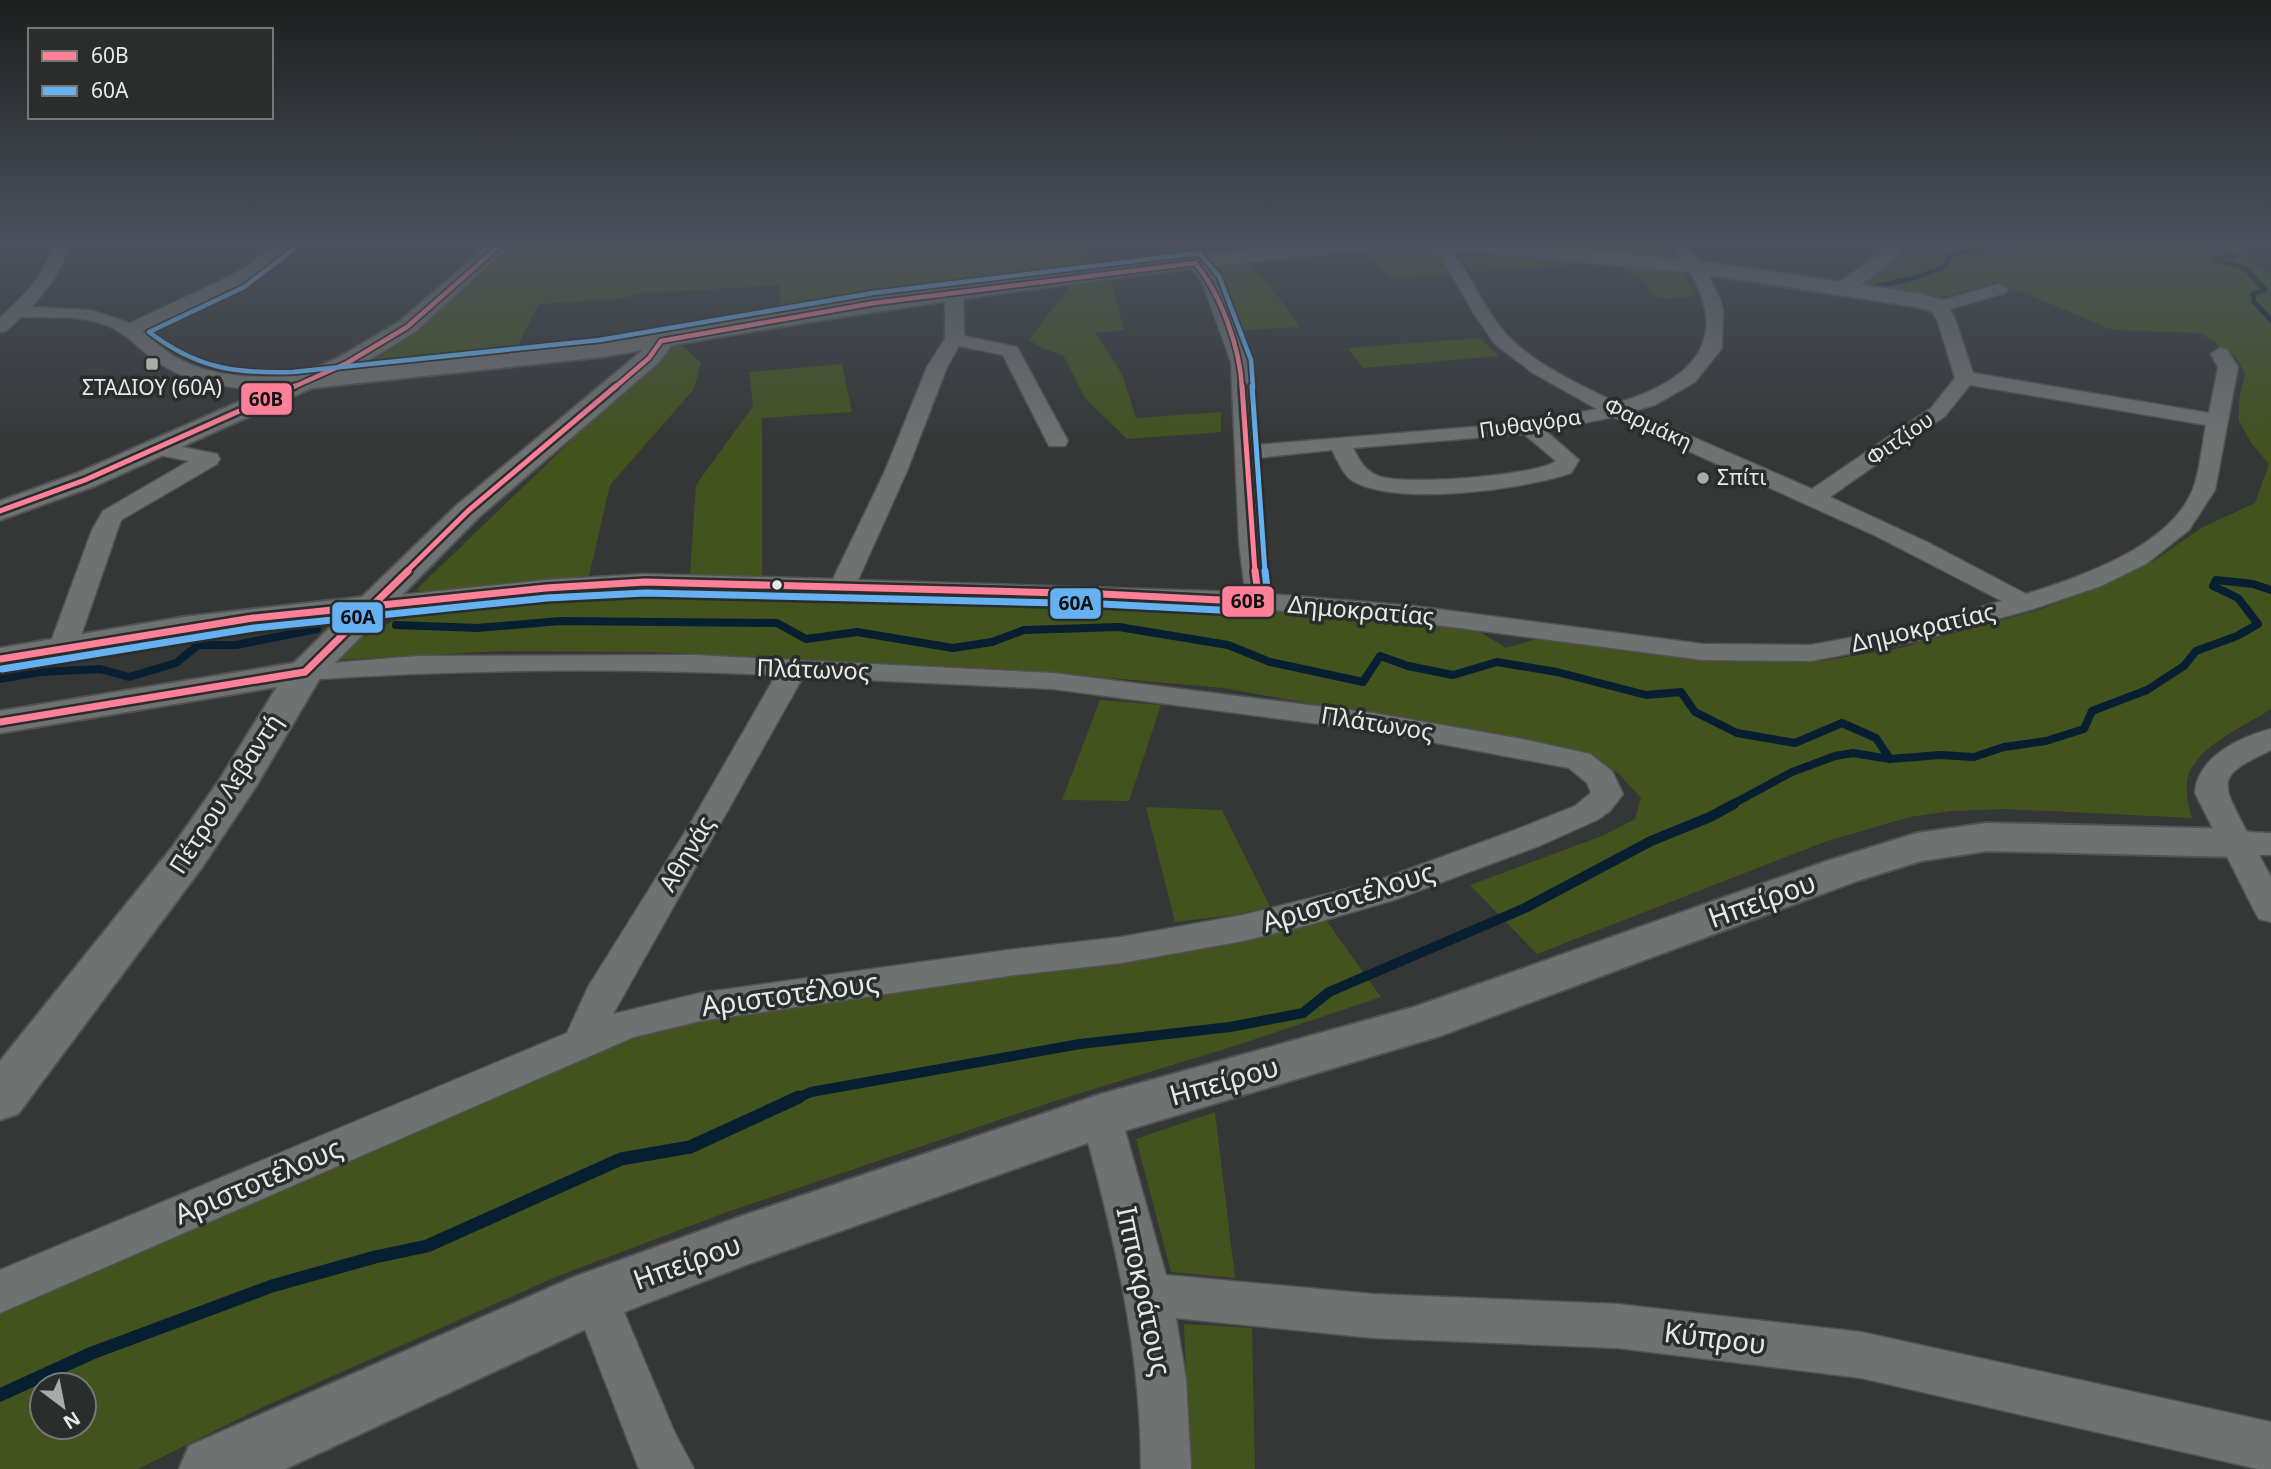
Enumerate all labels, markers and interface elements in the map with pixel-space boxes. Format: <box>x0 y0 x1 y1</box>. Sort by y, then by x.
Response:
legend <box>28 28 273 119</box>
text: 60Β <box>91 41 129 69</box>
text: 60Α <box>91 76 129 104</box>
marker: ΣΤΑΔΙΟΥ (60A) <box>144 356 160 372</box>
place label: ΣΤΑΔΙΟΥ (60A) <box>82 373 222 401</box>
line badge: 60Β <box>240 382 293 416</box>
text: 60Β <box>249 386 283 412</box>
street label: Φαρμάκη <box>1600 391 1697 456</box>
street label: Πυθαγόρα <box>1477 402 1582 444</box>
street label: Φιτζίου <box>1860 405 1938 471</box>
place label: Σπίτι <box>1717 463 1767 491</box>
marker: Σπίτι <box>1695 470 1711 486</box>
unlabelled marker <box>770 578 784 592</box>
line badge: 60Β <box>1221 585 1275 618</box>
line badge: 60Α <box>1049 587 1102 620</box>
street label: Δημοκρατίας <box>1287 587 1436 632</box>
text: 60Β <box>1231 588 1265 614</box>
text: 60Α <box>1059 590 1094 616</box>
street label: Δημοκρατίας <box>1847 594 1998 659</box>
line badge: 60Α <box>331 601 384 634</box>
text: 60Α <box>341 604 376 630</box>
street label: Πλάτωνος <box>756 650 870 687</box>
street label: Πλάτωνος <box>1319 697 1436 748</box>
street label: Πέτρου Λεβαντή <box>161 707 289 879</box>
street label: Αθηνάς <box>650 809 721 897</box>
street label: Αριστοτέλους <box>1257 852 1439 940</box>
street label: Ηπείρου <box>1703 862 1821 936</box>
street label: Αριστοτέλους <box>699 962 881 1024</box>
street label: Ηπείρου <box>1165 1046 1283 1114</box>
street label: Αριστοτέλους <box>168 1128 347 1232</box>
street label: Ιπποκράτους <box>1108 1203 1181 1379</box>
street label: Ηπείρου <box>628 1224 746 1298</box>
street label: Κύπρου <box>1662 1312 1768 1362</box>
north arrow <box>28 1371 98 1441</box>
text: N <box>59 1405 85 1436</box>

